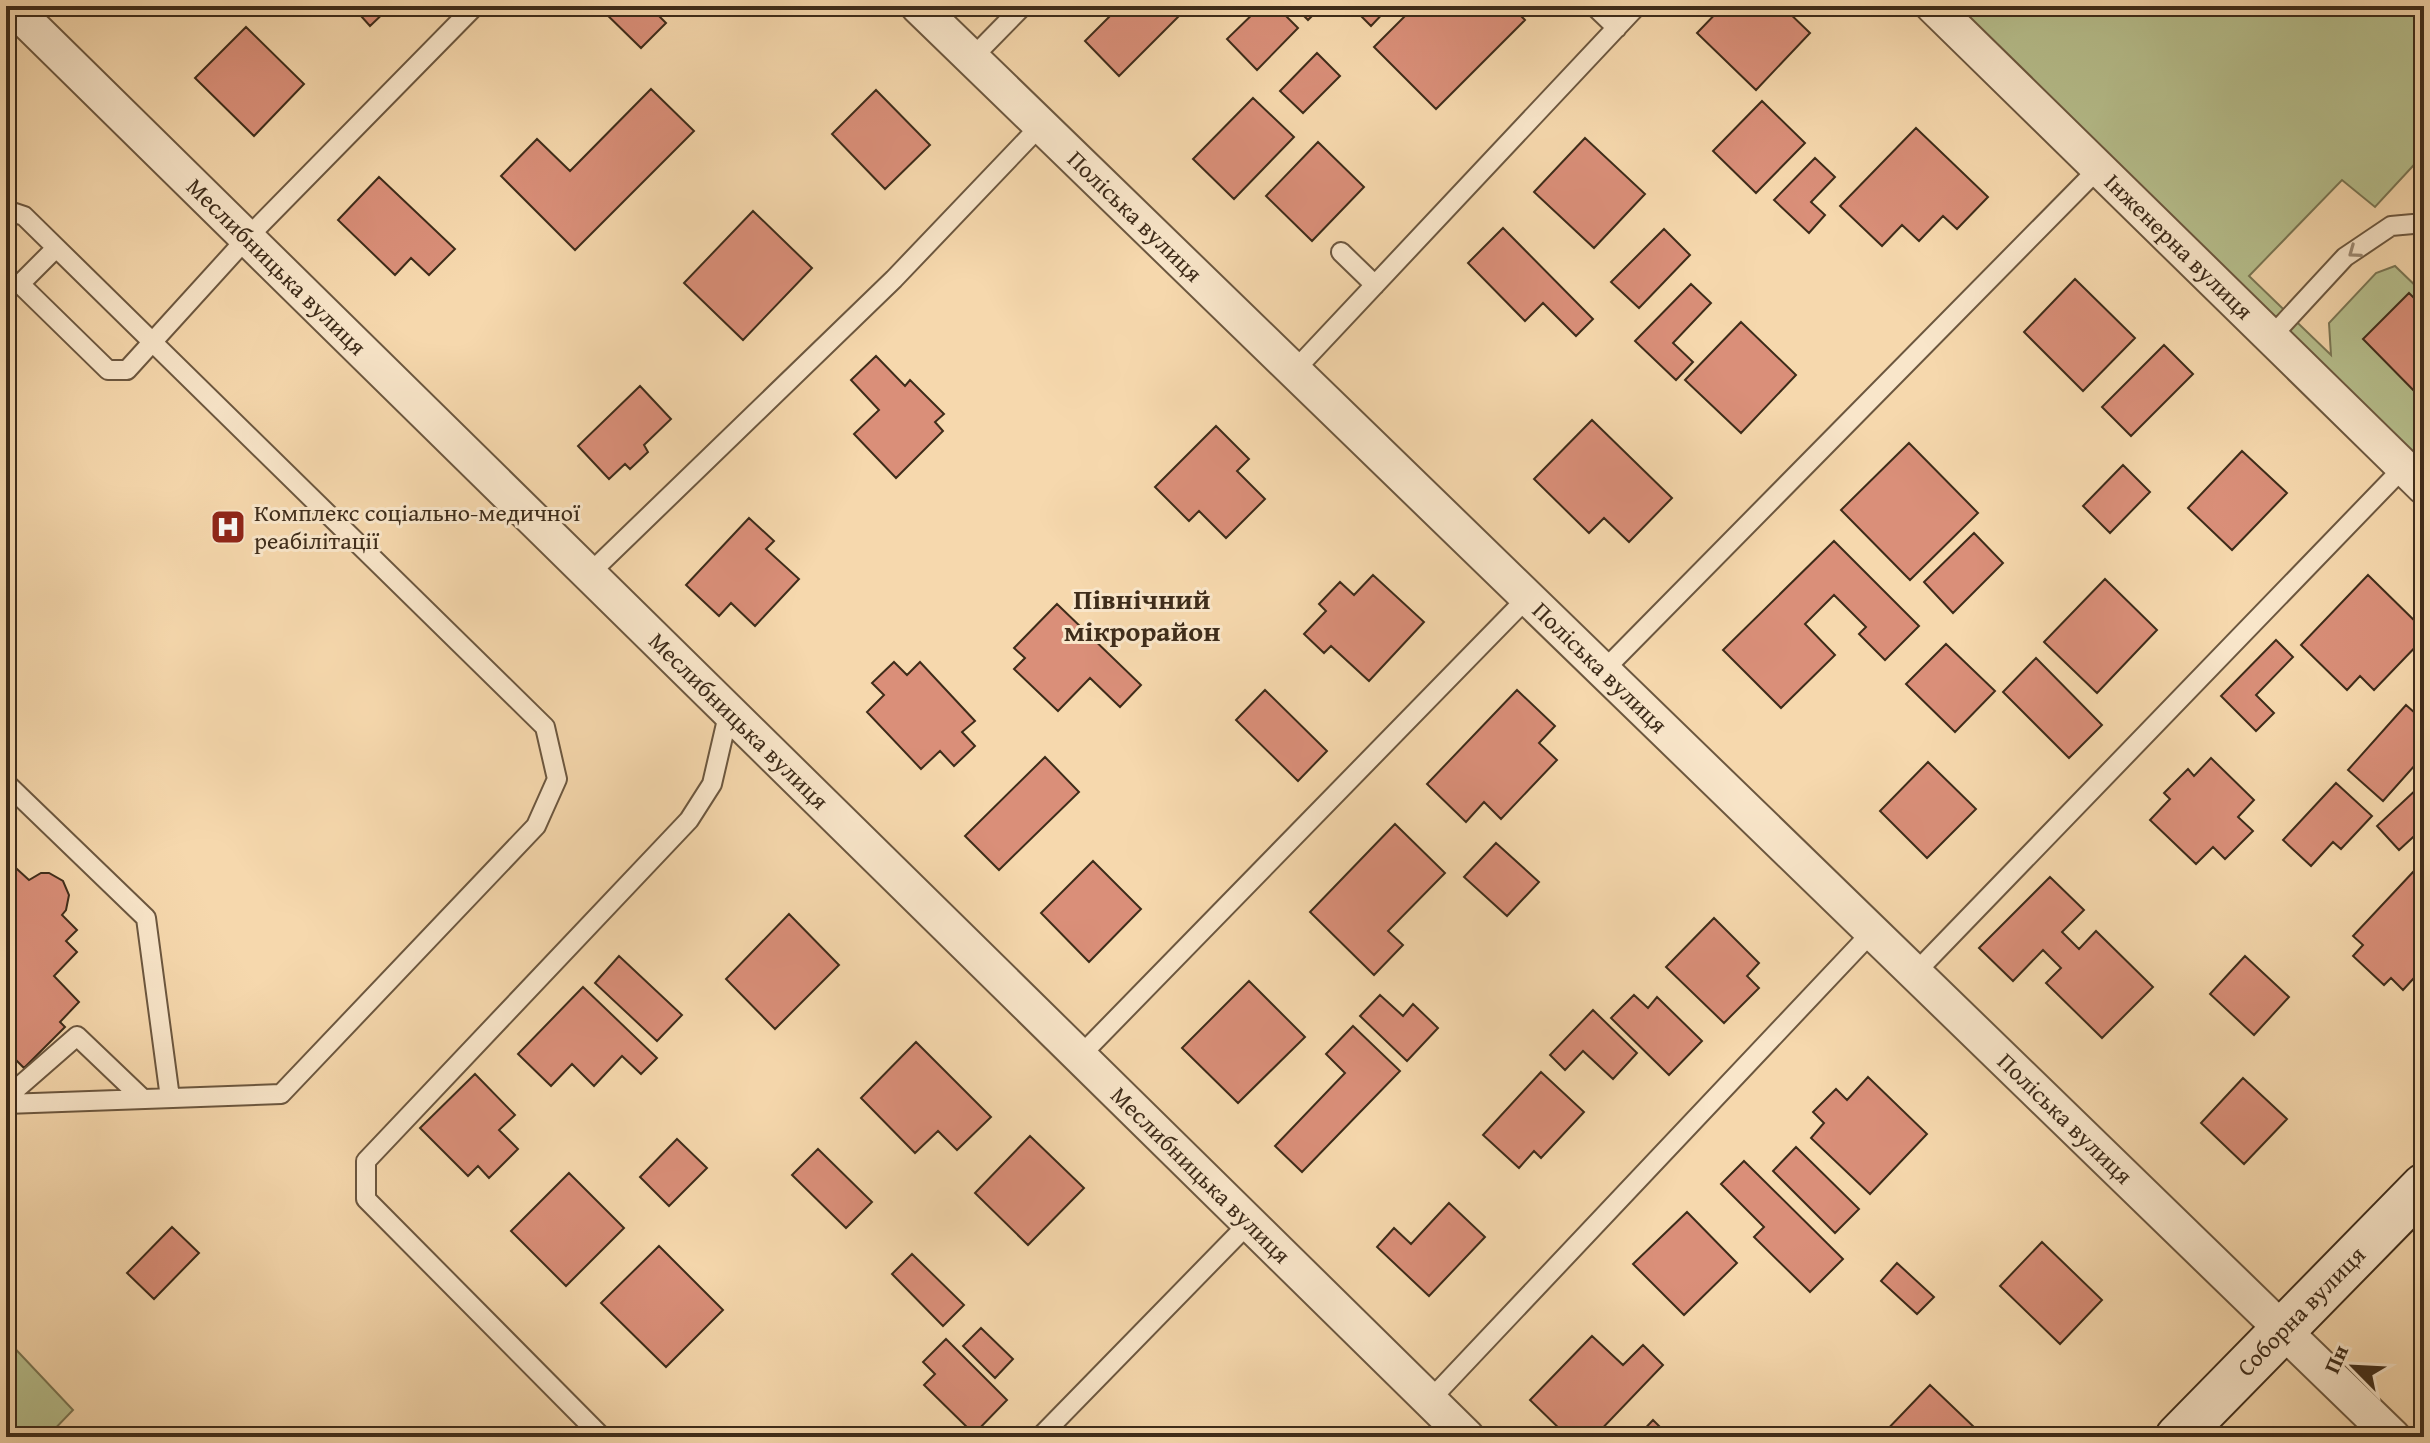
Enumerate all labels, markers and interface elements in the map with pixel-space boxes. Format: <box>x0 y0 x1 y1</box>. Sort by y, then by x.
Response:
street label: Поліська вулиця <box>1060 142 1211 290</box>
street label: Інженерна вулиця <box>2097 165 2261 328</box>
street label: Меслибницька вулиця <box>179 170 375 363</box>
one-way arrow <box>2348 242 2363 257</box>
place label: Комплекс соціально-медичної реабілітації <box>254 495 581 558</box>
hospital icon: Комплекс соціально-медичної реабілітації <box>209 508 247 546</box>
district label: Північний мікрорайон <box>1064 578 1220 651</box>
street label: Поліська вулиця <box>1525 593 1676 741</box>
street label: Меслибницька вулиця <box>641 624 837 817</box>
street label: Поліська вулиця <box>1990 1044 2141 1192</box>
street label: Меслибницька вулиця <box>1103 1078 1299 1272</box>
street label: Соборна вулиця <box>2229 1238 2373 1384</box>
north arrow <box>2314 1327 2394 1407</box>
text: Пн <box>2315 1339 2356 1378</box>

